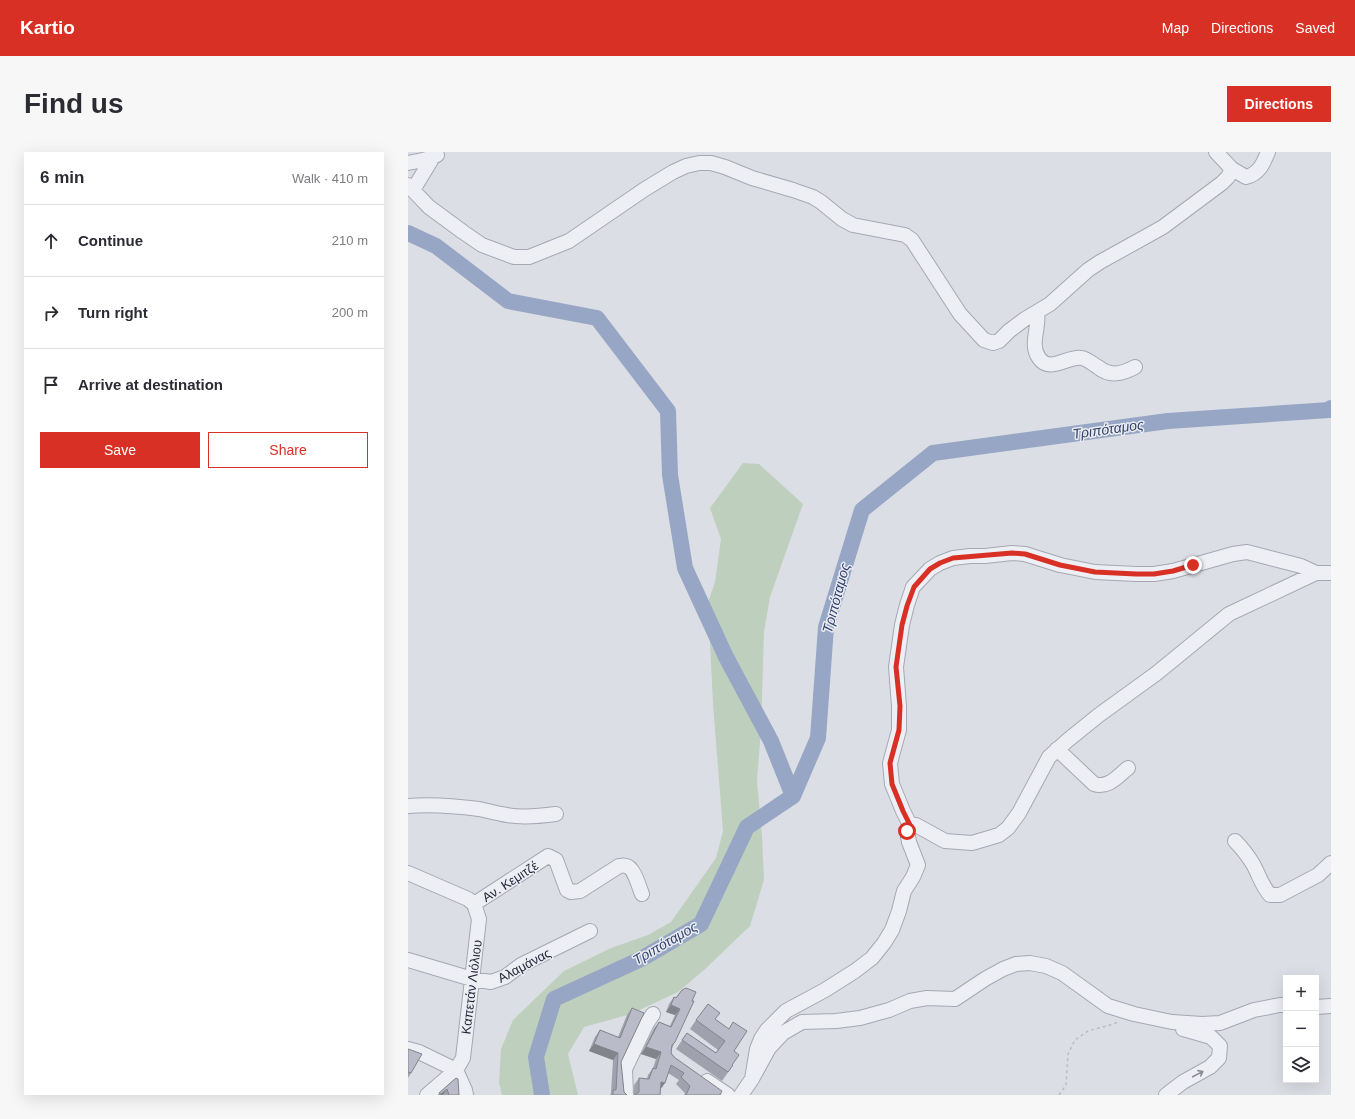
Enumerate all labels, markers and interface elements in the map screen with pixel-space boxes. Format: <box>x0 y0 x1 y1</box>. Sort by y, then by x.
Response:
text: Kartio <box>20 17 75 38</box>
text: Map <box>1162 20 1189 36</box>
text: Directions <box>1211 20 1273 36</box>
text: Saved <box>1295 20 1335 36</box>
button: Directions <box>1227 86 1331 122</box>
text: Find us <box>24 88 124 119</box>
text: 6 min <box>40 168 84 187</box>
text: Walk · 410 m <box>292 171 368 186</box>
icon: ahead <box>40 230 62 252</box>
text: Continue <box>78 232 143 249</box>
text: 210 m <box>332 233 368 248</box>
icon: right <box>40 302 62 324</box>
text: Turn right <box>78 304 148 321</box>
text: 200 m <box>332 305 368 320</box>
icon: arrive <box>40 374 62 396</box>
text: Arrive at destination <box>78 376 223 393</box>
water label: Τριπόταμος <box>1071 416 1145 442</box>
button: Save <box>40 432 200 468</box>
button: Share <box>208 432 368 468</box>
route end <box>1184 556 1202 574</box>
water label: Τριπόταμος <box>819 561 853 635</box>
route start <box>898 822 916 840</box>
street label: Αν. Κεμιτζέ <box>480 858 541 905</box>
water label: Τριπόταμος <box>630 918 700 968</box>
street label: Καπετάν Λιόλιου <box>458 939 485 1035</box>
street label: Αλαμάνας <box>495 945 553 986</box>
map controls <box>1283 975 1319 1083</box>
button: + <box>1283 975 1319 1011</box>
button: − <box>1283 1011 1319 1047</box>
button: layers <box>1283 1047 1319 1083</box>
one-way arrow <box>1192 1069 1204 1077</box>

